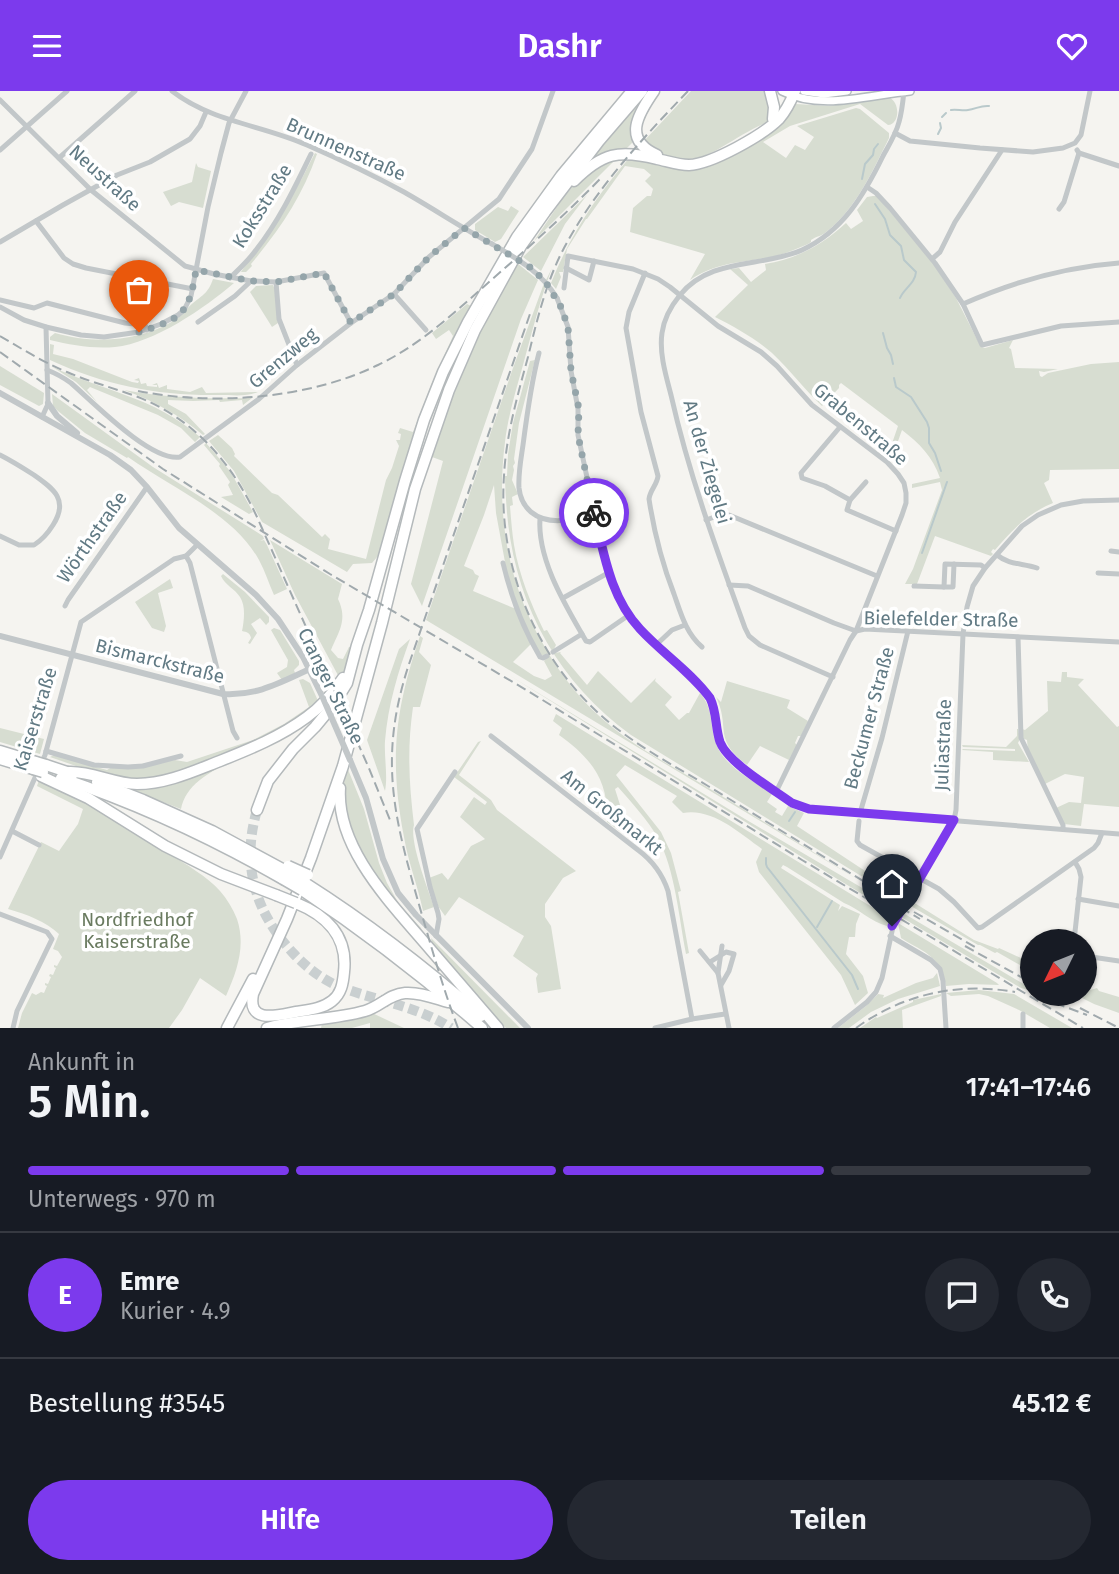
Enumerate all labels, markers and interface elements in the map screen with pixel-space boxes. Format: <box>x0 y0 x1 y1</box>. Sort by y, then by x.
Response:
icon: menu <box>28 27 66 65</box>
text: Dashr <box>517 27 602 65</box>
icon: heart <box>1053 27 1091 65</box>
street label: Brunnenstraße <box>283 112 409 186</box>
street label: Neustraße <box>64 140 146 216</box>
street label: Koksstraße <box>227 160 297 252</box>
pin <box>109 260 169 332</box>
icon: bag <box>120 271 158 309</box>
street label: Grenzweg <box>244 323 322 393</box>
street label: Grabenstraße <box>809 378 913 470</box>
street label: An der Ziegelei <box>678 397 736 527</box>
courier <box>559 478 629 548</box>
street label: Wörthstraße <box>52 487 132 587</box>
icon: bike <box>575 494 613 532</box>
street label: Bielefelder Straße <box>863 606 1019 632</box>
street label: Cranger Straße <box>293 624 369 748</box>
street label: Bismarckstraße <box>93 634 227 688</box>
street label: Beckumer Straße <box>839 644 899 792</box>
street label: Kaiserstraße <box>8 664 62 774</box>
street label: Juliastraße <box>930 698 956 792</box>
street label: Am Großmarkt <box>557 764 667 860</box>
pin <box>862 854 922 926</box>
icon: home <box>873 865 911 903</box>
park label: Nordfriedhof Kaiserstraße <box>81 908 194 953</box>
north arrow <box>1020 929 1097 1006</box>
map controls <box>1020 929 1097 1006</box>
text: Ankunft in <box>28 1048 135 1076</box>
text: 17:41–17:46 <box>966 1072 1091 1103</box>
text: 5 Min. <box>28 1074 150 1129</box>
text: Unterwegs · 970 m <box>28 1185 216 1213</box>
button: chat <box>925 1258 999 1332</box>
button: phone <box>1017 1258 1091 1332</box>
text: Emre <box>120 1266 179 1297</box>
text: E <box>58 1280 72 1311</box>
text: Kurier · 4.9 <box>120 1297 230 1325</box>
text: Bestellung #3545 <box>28 1388 225 1419</box>
text: 45.12 € <box>1012 1388 1091 1419</box>
button: Hilfe <box>28 1480 553 1560</box>
button: Teilen <box>567 1480 1091 1560</box>

